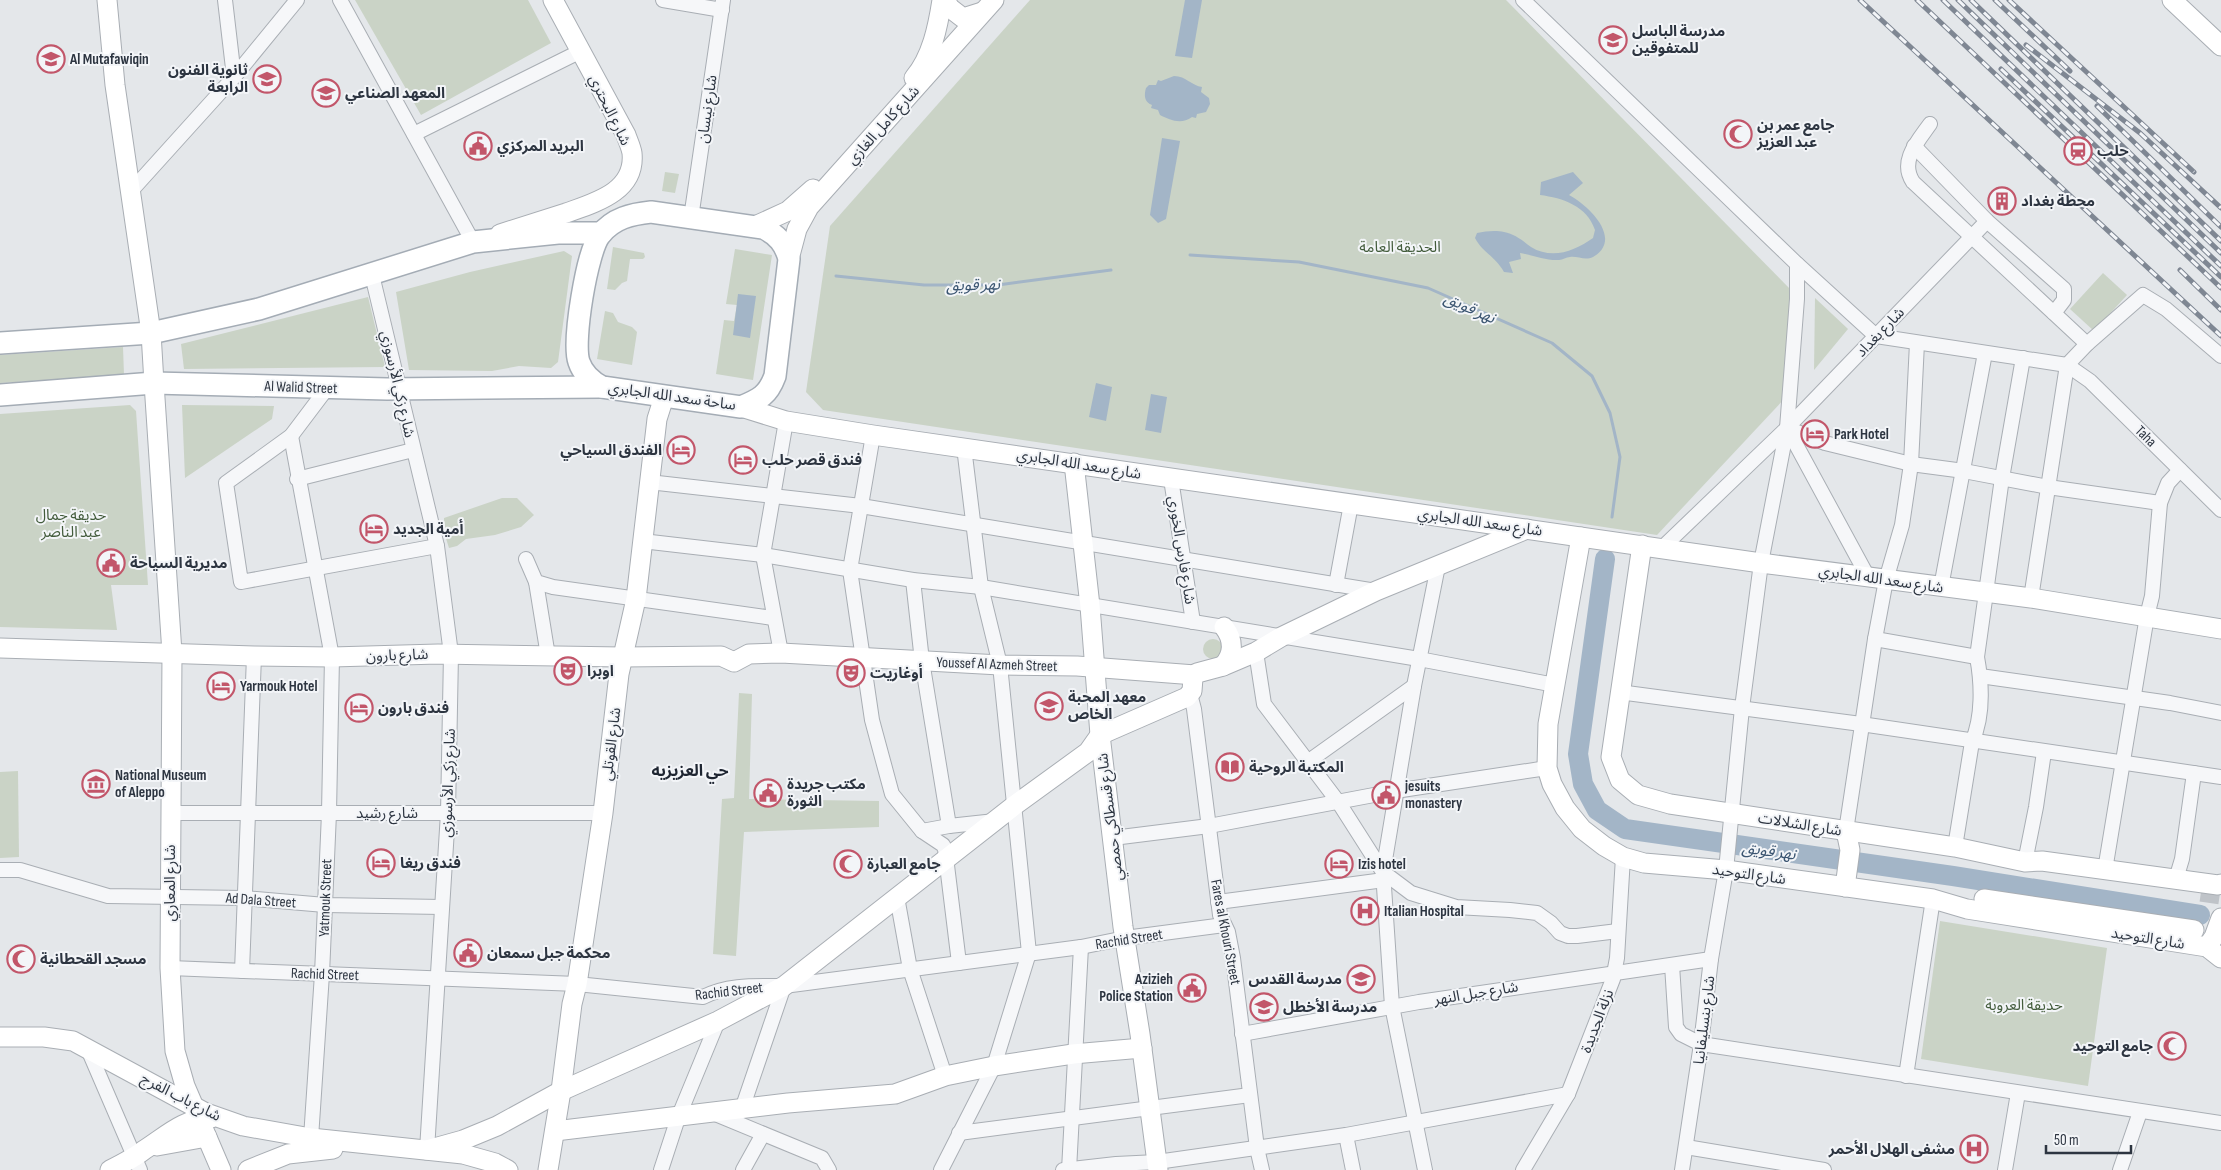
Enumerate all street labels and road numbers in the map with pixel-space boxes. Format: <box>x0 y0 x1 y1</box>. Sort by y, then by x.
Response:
street label: شارع البحتري <box>582 72 635 150</box>
street label: شارع نيسان <box>693 74 724 145</box>
street label: شارع كامل الغازي <box>843 82 926 170</box>
street label: شارع بغداد <box>1852 303 1910 363</box>
street label: شارع زكي الأرسوزي <box>374 329 419 440</box>
street label: Al Walid Street <box>263 377 338 398</box>
street label: ساحة سعد الله الجابري <box>607 378 737 416</box>
street label: Taha <box>2131 421 2161 451</box>
street label: شارع سعد الله الجابري <box>1015 445 1143 486</box>
street label: شارع فارس الخوري <box>1162 495 1199 606</box>
street label: شارع سعد الله الجابري <box>1416 504 1544 543</box>
street label: شارع سعد الله الجابري <box>1817 561 1945 600</box>
street label: شارع بارون <box>365 645 429 668</box>
street label: Youssef Al Azmeh Street <box>936 653 1058 676</box>
street label: شارع القوتلي <box>598 706 627 782</box>
street label: شارع زكي الأرسوزي <box>437 728 462 838</box>
street label: شارع قسطاكي حمصي <box>1093 752 1130 882</box>
street label: شارع رشيد <box>356 804 418 825</box>
street label: شارع الشلالات <box>1756 809 1843 842</box>
street label: شارع المعاري <box>161 844 182 921</box>
street label: Yatmouk Street <box>315 858 336 937</box>
street label: شارع التوحيد <box>1711 860 1787 891</box>
street label: Fares al Khouri Street <box>1206 878 1245 987</box>
street label: Ad Dala Street <box>224 888 297 912</box>
street label: شارع التوحيد <box>2109 923 2186 956</box>
street label: Rachid Street <box>1094 925 1165 954</box>
street label: Rachid Street <box>291 964 360 985</box>
street label: شارع بنسليفانيا <box>1690 974 1721 1066</box>
street label: شارع جبل النهر <box>1432 977 1520 1012</box>
street label: Rachid Street <box>694 978 764 1005</box>
street label: نزلة الجديدة <box>1577 987 1618 1056</box>
street label: شارع باب الفرج <box>136 1069 224 1128</box>

